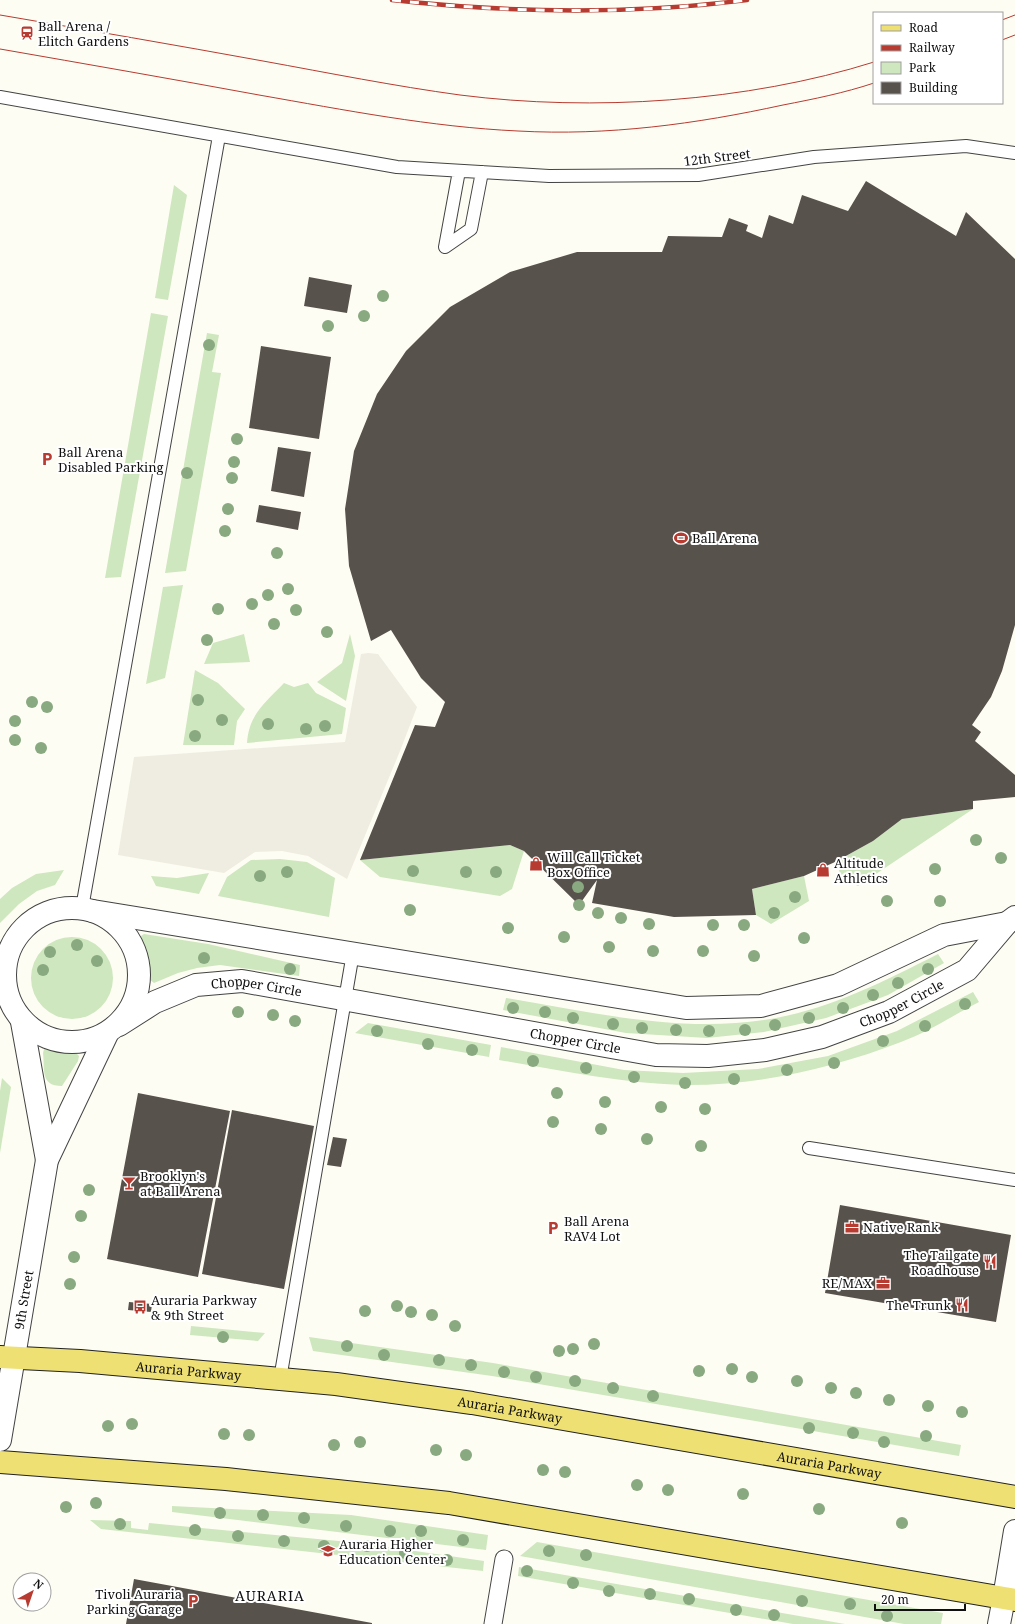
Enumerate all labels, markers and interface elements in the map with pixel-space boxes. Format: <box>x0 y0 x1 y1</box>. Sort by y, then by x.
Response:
legend <box>873 12 1003 104</box>
place label: Ball Arena / Elitch Gardens <box>38 17 129 50</box>
text: Road <box>909 19 939 36</box>
station icon: Ball Arena / Elitch Gardens <box>19 25 35 41</box>
text: Railway <box>909 39 955 56</box>
text: Park <box>909 59 937 76</box>
text: Building <box>909 79 958 96</box>
street label: 12th Street <box>683 144 752 170</box>
place label: Ball Arena Disabled Parking <box>58 443 164 476</box>
parking icon: Ball Arena Disabled Parking <box>39 451 55 467</box>
place label: Ball Arena <box>692 529 757 547</box>
sports icon: Ball Arena <box>673 530 689 546</box>
place label: Will Call Ticket Box Office <box>547 848 641 881</box>
place label: Altitude Athletics <box>834 854 888 887</box>
shop icon: Will Call Ticket Box Office <box>528 856 544 872</box>
shop icon: Altitude Athletics <box>815 862 831 878</box>
street label: Chopper Circle <box>210 972 303 1001</box>
street label: Chopper Circle <box>857 975 947 1031</box>
street label: Chopper Circle <box>529 1024 622 1058</box>
place label: Brooklyn's at Ball Arena <box>140 1167 220 1200</box>
bar icon: Brooklyn's at Ball Arena <box>121 1175 137 1191</box>
place label: Ball Arena RAV4 Lot <box>564 1212 629 1245</box>
place label: Native Rank <box>863 1218 939 1236</box>
office icon: Native Rank <box>844 1219 860 1235</box>
parking icon: Ball Arena RAV4 Lot <box>545 1220 561 1236</box>
place label: The Tailgate Roadhouse <box>904 1246 979 1279</box>
restaurant icon: The Tailgate Roadhouse <box>982 1254 998 1270</box>
street label: 9th Street <box>10 1269 37 1331</box>
place label: RE/MAX <box>822 1274 872 1292</box>
office icon: RE/MAX <box>875 1275 891 1291</box>
place label: Auraria Parkway & 9th Street <box>151 1291 257 1324</box>
place label: The Trunk <box>886 1296 951 1314</box>
restaurant icon: The Trunk <box>954 1297 970 1313</box>
bus stop icon: Auraria Parkway & 9th Street <box>132 1299 148 1315</box>
street label: Auraria Parkway <box>135 1357 243 1385</box>
street label: Auraria Parkway <box>456 1392 564 1428</box>
street label: Auraria Parkway <box>775 1447 884 1483</box>
place label: Auraria Higher Education Center <box>339 1535 446 1568</box>
school or university icon: Auraria Higher Education Center <box>320 1543 336 1559</box>
north arrow <box>12 1572 52 1612</box>
text: N <box>31 1575 47 1593</box>
place label: Tivoli Auraria Parking Garage <box>86 1585 182 1618</box>
district label: AURARIA <box>235 1586 305 1605</box>
scale bar <box>875 1586 965 1612</box>
text: 20 m <box>881 1591 909 1608</box>
parking icon: Tivoli Auraria Parking Garage <box>185 1593 201 1609</box>

